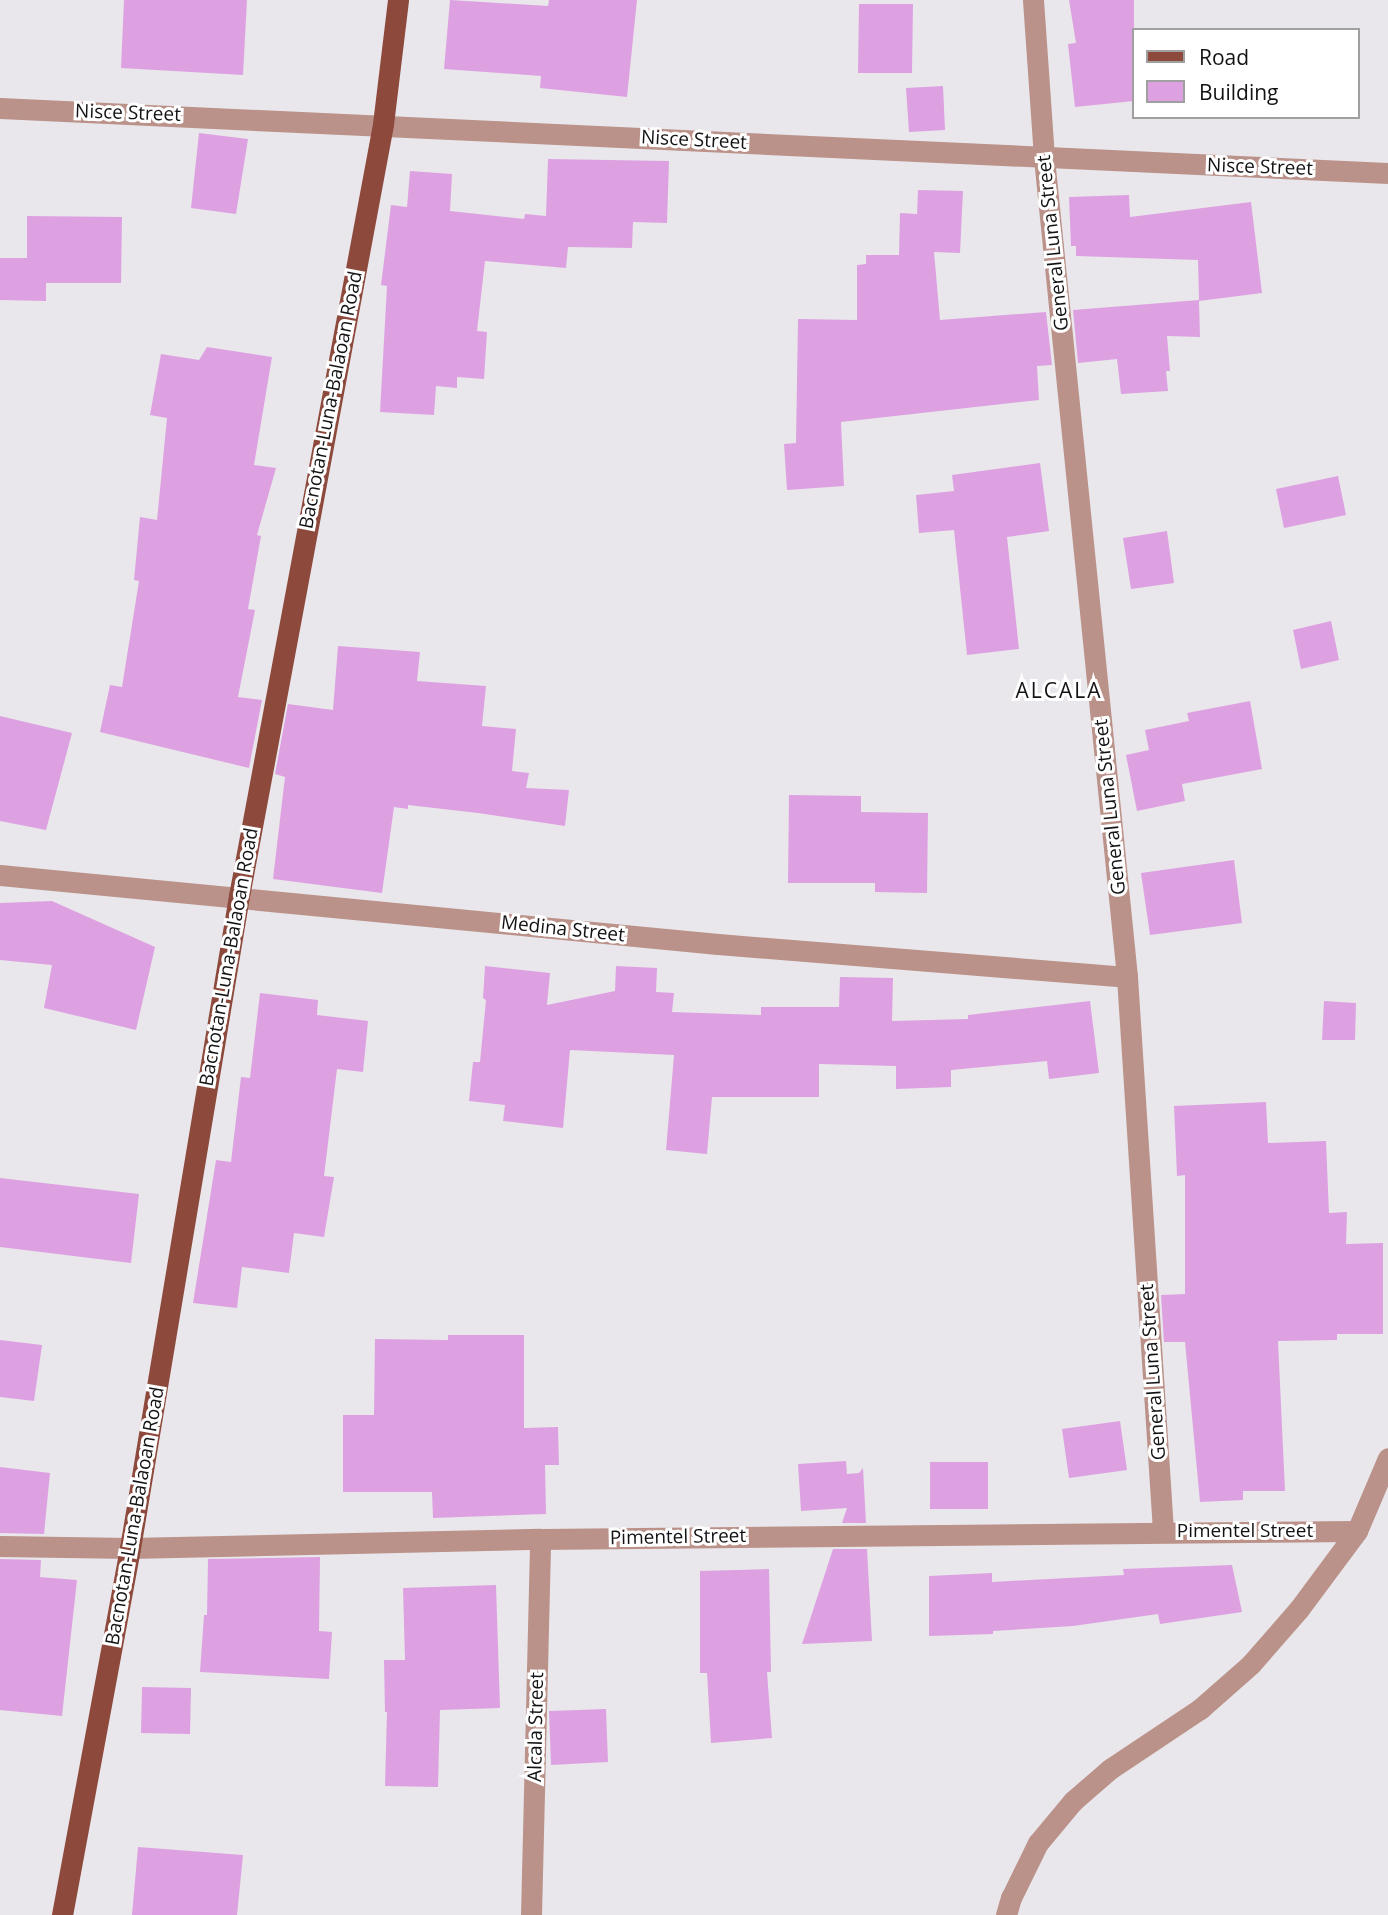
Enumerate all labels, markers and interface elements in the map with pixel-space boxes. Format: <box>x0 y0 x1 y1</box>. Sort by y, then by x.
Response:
legend <box>1132 28 1360 119</box>
text: Road <box>1199 43 1249 71</box>
text: Building <box>1199 78 1278 106</box>
street label: Nisce Street <box>75 100 181 126</box>
street label: Nisce Street <box>641 126 747 154</box>
street label: General Luna Street <box>1032 154 1074 332</box>
street label: Nisce Street <box>1207 154 1313 180</box>
street label: Bacnotan-Luna-Balaoan Road <box>295 269 367 531</box>
district label: ALCALA <box>1016 677 1102 703</box>
street label: General Luna Street <box>1089 718 1131 896</box>
street label: Bacnotan-Luna-Balaoan Road <box>195 826 263 1088</box>
street label: Medina Street <box>500 911 626 947</box>
street label: General Luna Street <box>1135 1283 1171 1461</box>
street label: Bacnotan-Luna-Balaoan Road <box>101 1385 169 1647</box>
street label: Pimentel Street <box>1177 1520 1313 1542</box>
street label: Pimentel Street <box>610 1524 746 1550</box>
street label: Alcala Street <box>524 1672 548 1782</box>

